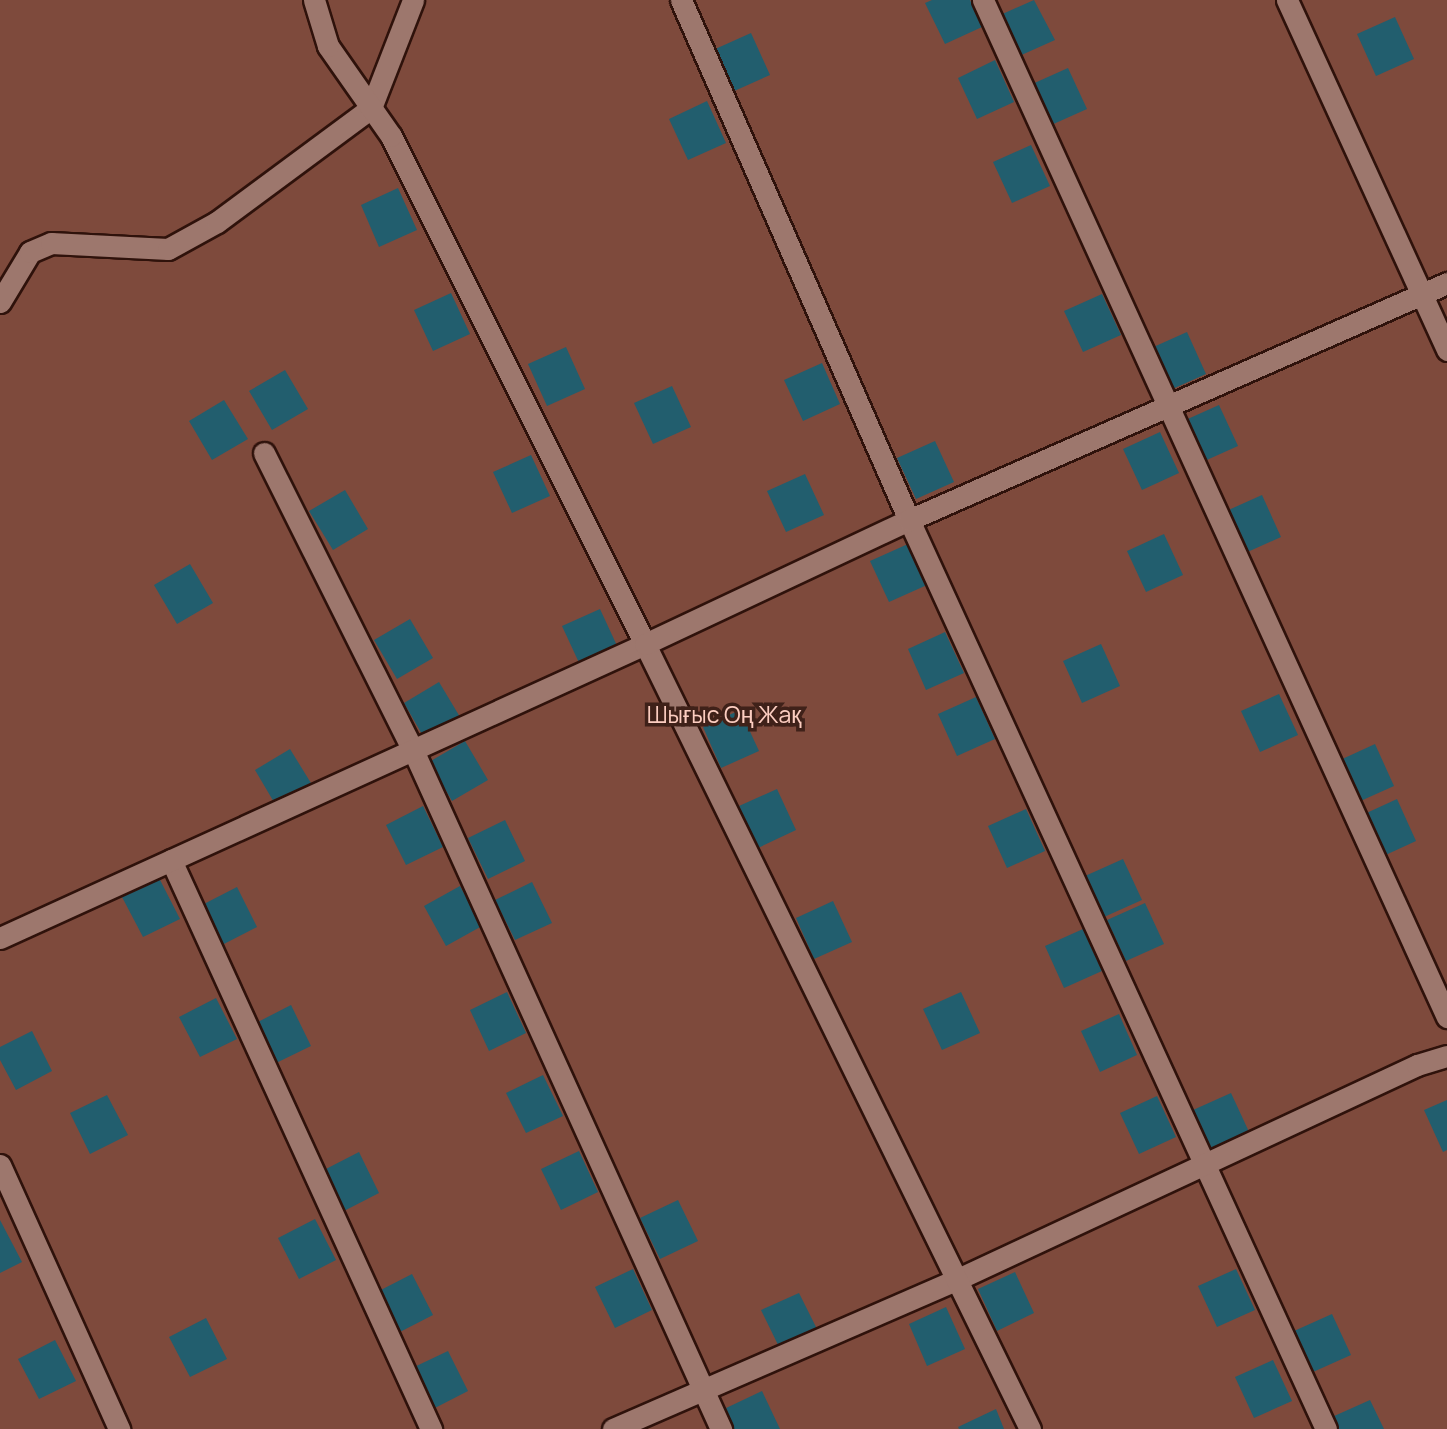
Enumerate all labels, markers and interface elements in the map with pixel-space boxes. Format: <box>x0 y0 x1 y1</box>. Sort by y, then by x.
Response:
park label: Шығыс Оң Жақ <box>647 700 801 728</box>

